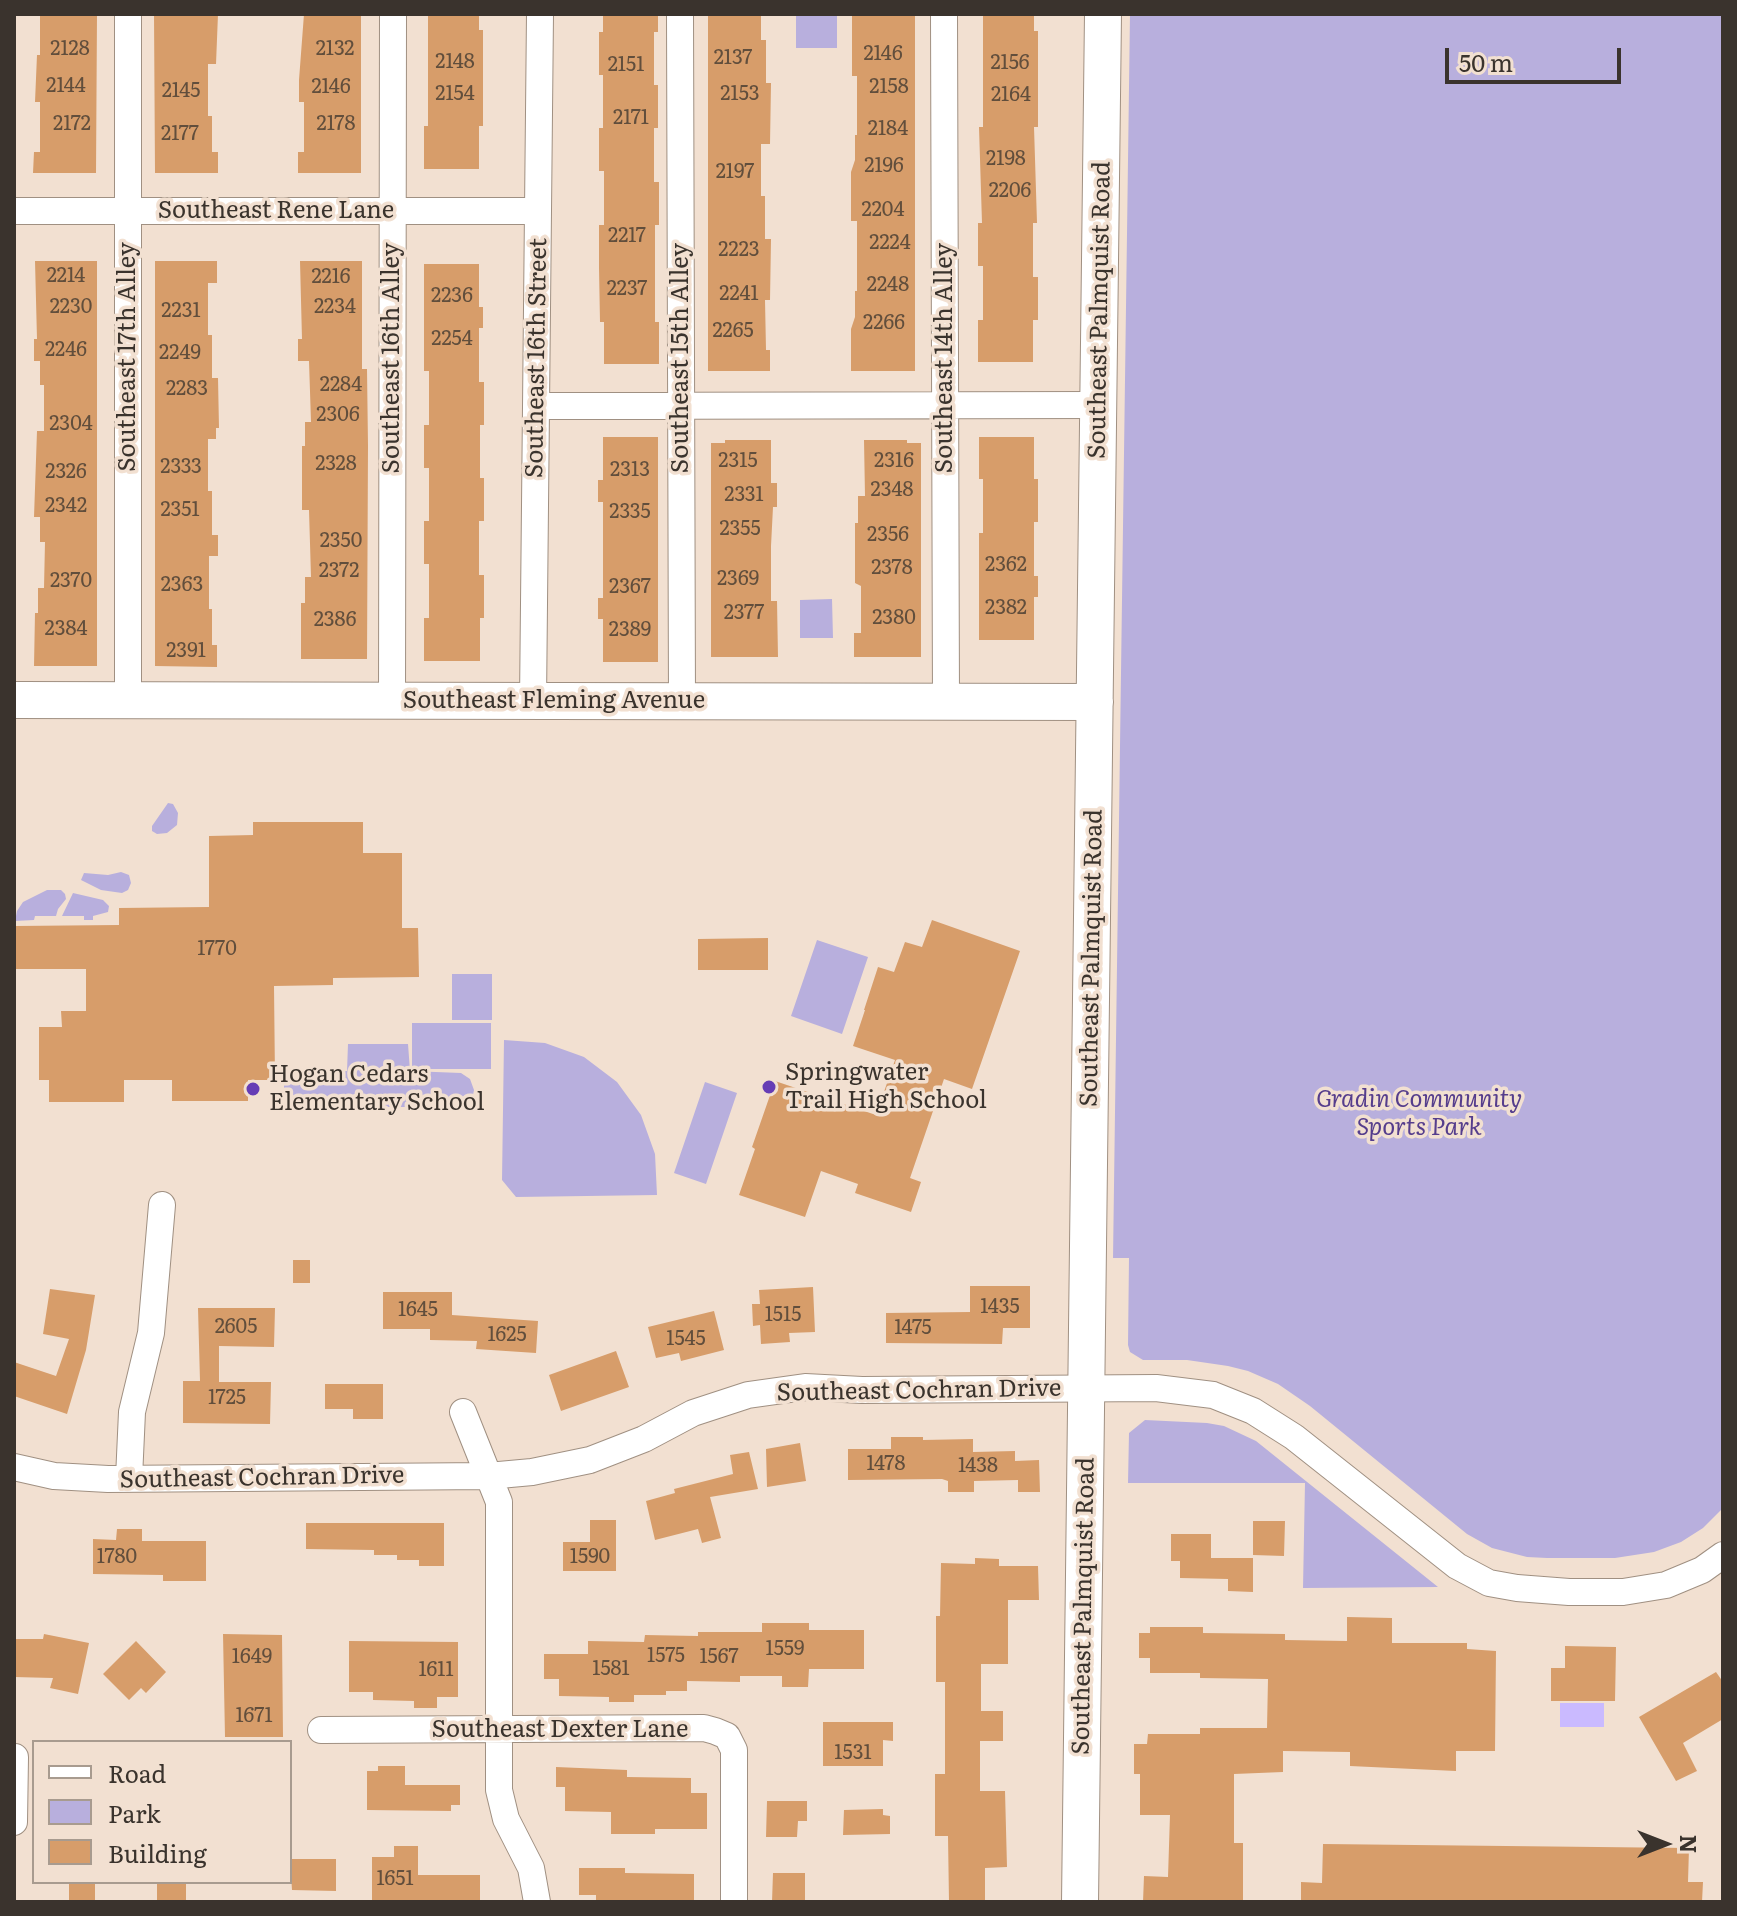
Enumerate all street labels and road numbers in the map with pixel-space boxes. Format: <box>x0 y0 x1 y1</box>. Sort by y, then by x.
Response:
street label: Southeast Palmquist Road <box>1083 161 1117 459</box>
street label: Southeast Rene Lane <box>158 197 394 225</box>
street label: Southeast 16th Street <box>521 238 553 478</box>
street label: Southeast 17th Alley <box>114 242 142 472</box>
street label: Southeast 16th Alley <box>378 243 406 473</box>
street label: Southeast 15th Alley <box>667 243 695 473</box>
street label: Southeast 14th Alley <box>931 243 959 473</box>
street label: Southeast Fleming Avenue <box>403 687 705 715</box>
street label: Southeast Palmquist Road <box>1075 809 1109 1107</box>
street label: Southeast Cochran Drive <box>776 1374 1062 1408</box>
street label: Southeast Palmquist Road <box>1067 1457 1101 1755</box>
street label: Southeast Cochran Drive <box>119 1461 405 1495</box>
street label: Southeast Dexter Lane <box>432 1716 688 1744</box>

